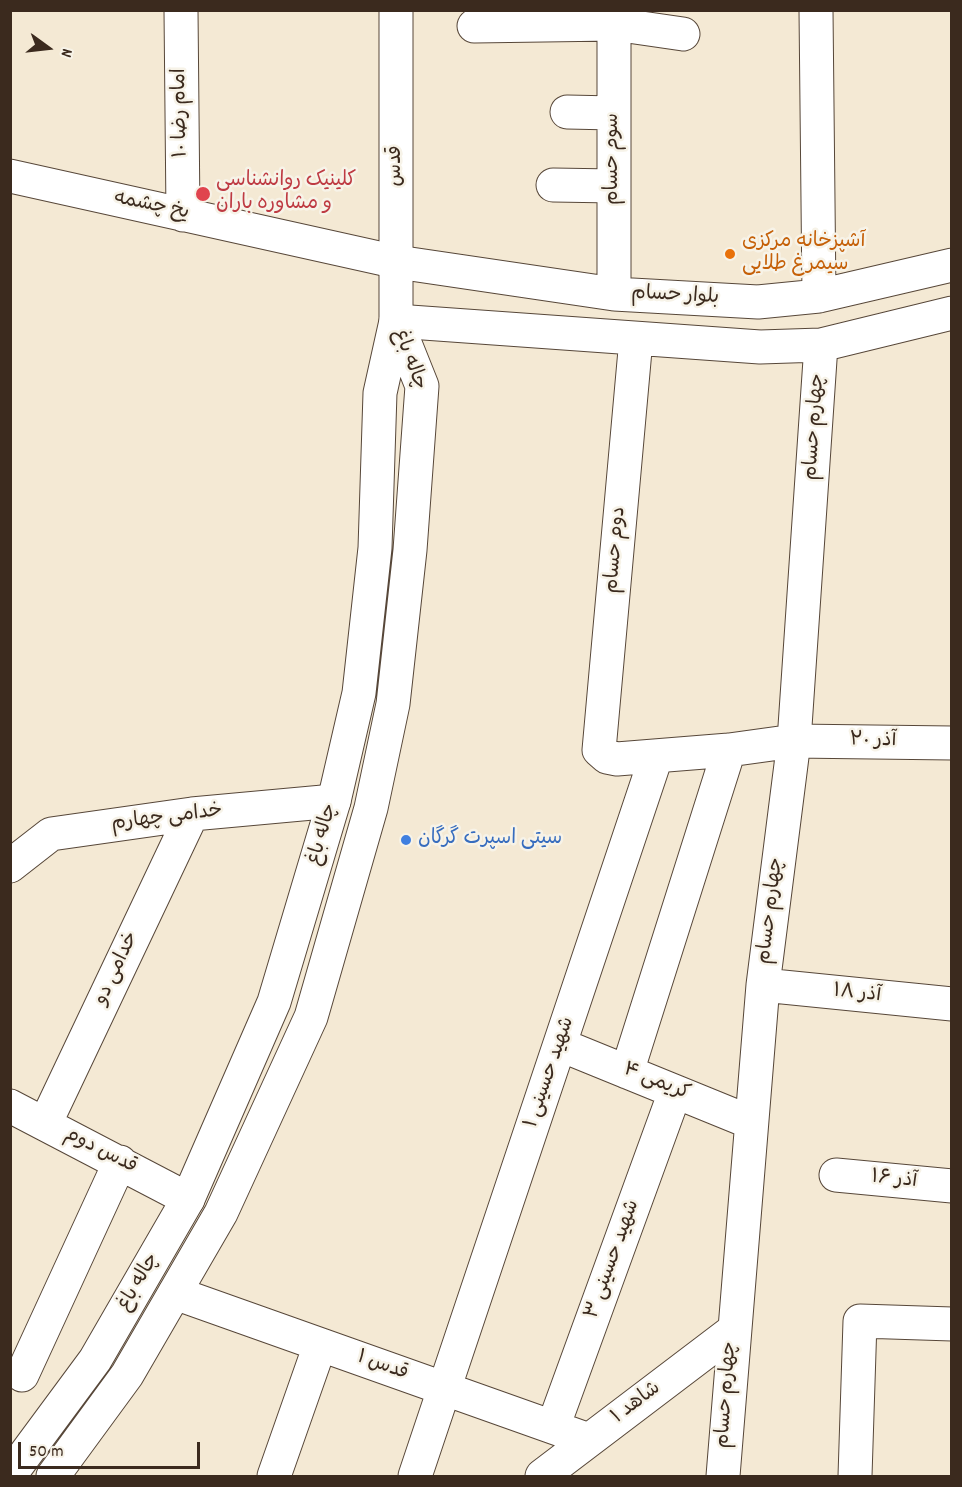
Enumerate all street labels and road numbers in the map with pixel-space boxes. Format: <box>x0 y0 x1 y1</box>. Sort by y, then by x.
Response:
street label: امام رضا ۱۰ <box>169 68 195 158</box>
street label: سوم حسام <box>602 113 626 205</box>
street label: قدس <box>385 146 409 186</box>
street label: یخ چشمه <box>111 187 191 227</box>
street label: بلوار حسام <box>630 283 720 311</box>
street label: چاله باغ <box>385 326 431 394</box>
street label: چهارم حسام <box>800 373 832 481</box>
street label: دوم حسام <box>601 506 633 594</box>
street label: ۲۰ آذر <box>849 730 897 754</box>
street label: خدامی چهارم <box>110 800 224 838</box>
street label: چاله باغ <box>304 801 344 869</box>
street label: چهارم حسام <box>754 856 790 966</box>
street label: خدامی دو <box>91 929 145 1009</box>
street label: ۱۸ آذر <box>832 981 882 1009</box>
street label: ۱ شهید حسینی <box>521 1014 581 1132</box>
street label: کریمی ۴ <box>619 1059 693 1107</box>
street label: قدس دوم <box>60 1124 140 1180</box>
street label: ۱۶ آذر <box>870 1167 918 1195</box>
street label: ۳ شهید حسینی <box>581 1197 647 1323</box>
street label: چاله باغ <box>114 1250 166 1316</box>
street label: چهارم حسام <box>712 1341 744 1449</box>
street label: قدس ۱ <box>353 1347 411 1387</box>
street label: ۱ شاهد <box>608 1378 666 1430</box>

